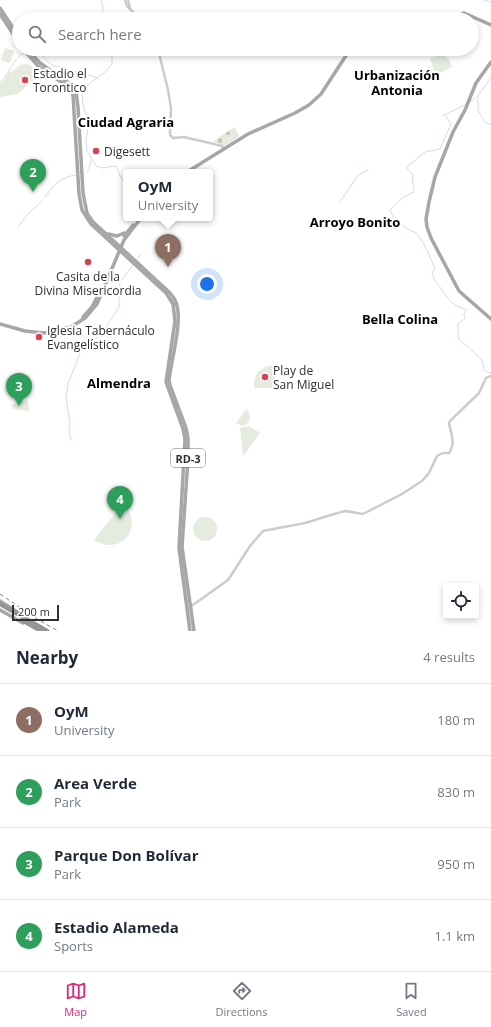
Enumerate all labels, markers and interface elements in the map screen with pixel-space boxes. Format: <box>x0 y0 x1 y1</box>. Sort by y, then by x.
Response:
search box <box>12 12 479 56</box>
icon: search <box>26 23 48 45</box>
text: Search here <box>58 24 142 44</box>
place label: Estadio el Torontico <box>33 65 87 96</box>
district label: Urbanización Antonia <box>354 66 440 99</box>
marker: Estadio el Torontico <box>20 75 30 85</box>
district label: Ciudad Agraria <box>78 113 174 131</box>
place label: Digesett <box>104 143 150 160</box>
marker: Digesett <box>91 146 101 156</box>
pin: 2 <box>20 159 46 192</box>
popup <box>123 169 213 221</box>
text: OyM <box>138 176 172 196</box>
text: University <box>138 196 198 214</box>
district label: Arroyo Bonito <box>310 213 400 231</box>
pin: 1 <box>155 234 181 267</box>
marker: Casita de la Divina Misericordia <box>83 257 93 267</box>
place label: Casita de la Divina Misericordia <box>34 268 142 299</box>
your location <box>197 274 217 294</box>
district label: Bella Colina <box>362 310 438 328</box>
place label: Iglesia Tabernáculo Evangelístico <box>47 322 155 353</box>
marker: Iglesia Tabernáculo Evangelístico <box>34 332 44 342</box>
place label: Play de San Miguel <box>273 362 334 393</box>
marker: Play de San Miguel <box>260 372 270 382</box>
pin: 3 <box>6 373 32 406</box>
district label: Almendra <box>87 374 151 392</box>
road number: RD-3 <box>171 449 205 467</box>
pin: 4 <box>107 486 133 519</box>
map controls <box>443 583 479 619</box>
button: locate <box>443 583 479 619</box>
scale bar <box>12 603 59 622</box>
text: 200 m <box>18 604 50 619</box>
text: Nearby <box>16 646 78 669</box>
text: 4 results <box>423 648 475 666</box>
text: OyM <box>54 701 89 721</box>
text: 1 <box>25 711 33 729</box>
text: 180 m <box>437 711 475 729</box>
text: University <box>54 721 114 739</box>
text: Area Verde <box>54 773 137 793</box>
text: 2 <box>25 783 33 801</box>
text: 830 m <box>437 783 475 801</box>
text: Park <box>54 793 81 811</box>
text: Parque Don Bolívar <box>54 845 198 865</box>
text: 3 <box>25 855 33 873</box>
text: 950 m <box>437 855 475 873</box>
text: Park <box>54 865 81 883</box>
text: Estadio Alameda <box>54 917 179 937</box>
text: 4 <box>25 927 33 945</box>
text: 1.1 km <box>434 927 475 945</box>
text: Sports <box>54 937 93 955</box>
tab: Map <box>64 980 87 1019</box>
tab: Directions <box>216 980 268 1019</box>
tab: Saved <box>396 980 427 1019</box>

